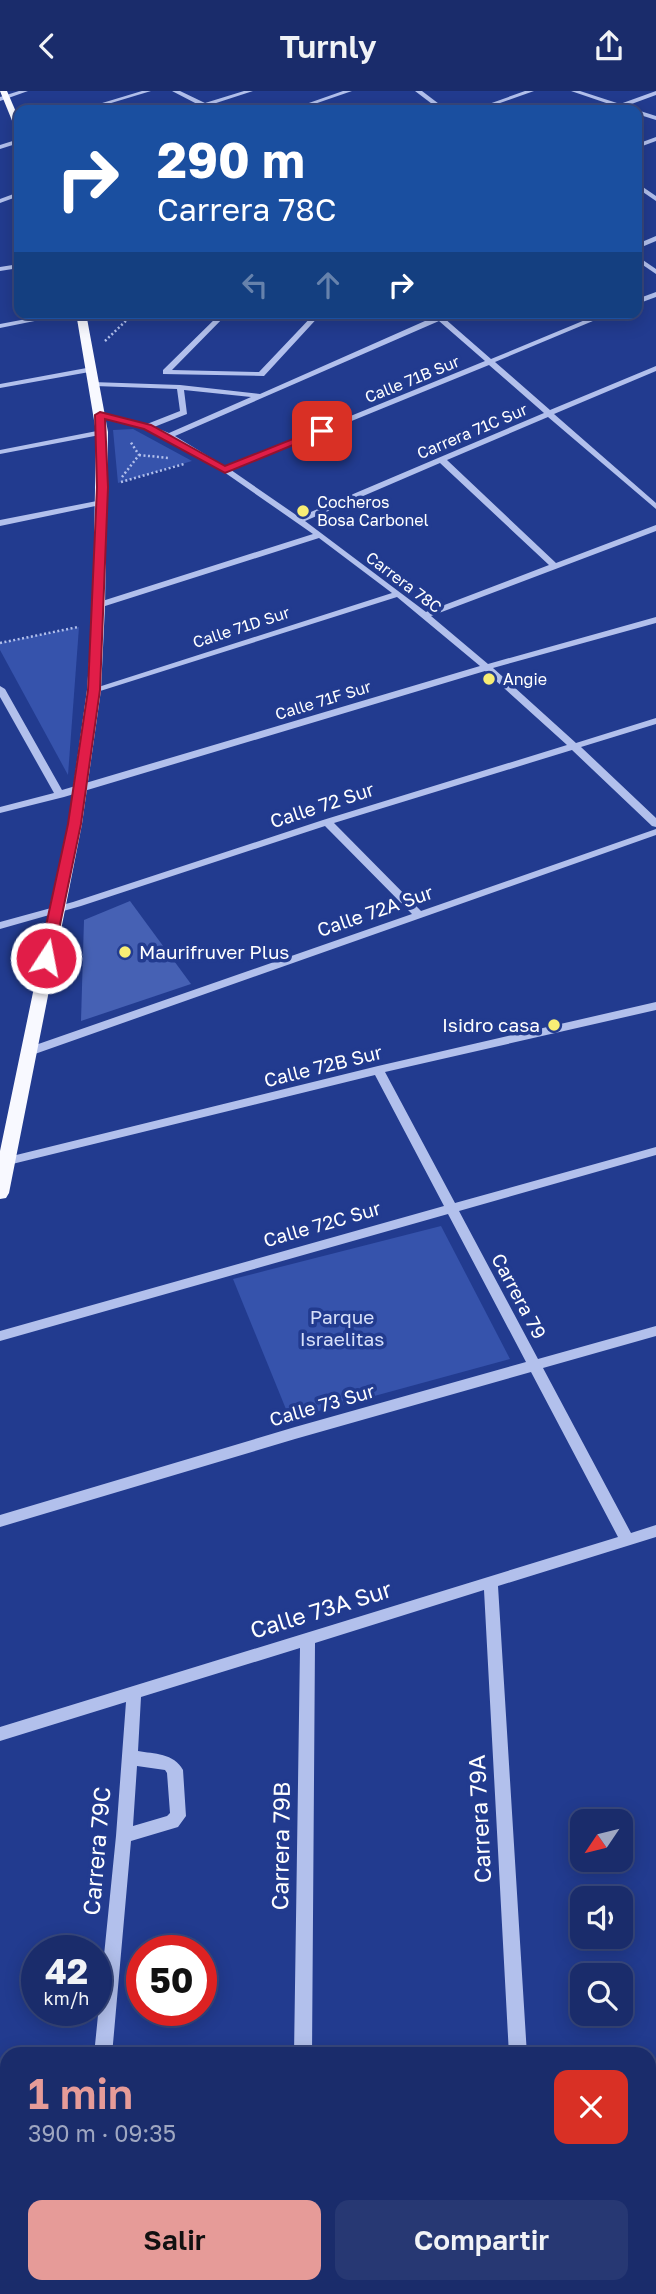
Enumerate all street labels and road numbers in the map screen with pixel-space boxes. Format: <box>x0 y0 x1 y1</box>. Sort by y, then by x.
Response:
street label: Calle 71B Sur <box>362 351 462 407</box>
street label: Carrera 71C Sur <box>414 399 530 463</box>
street label: Carrera 78C <box>362 547 446 617</box>
street label: Calle 71D Sur <box>190 602 292 652</box>
street label: Calle 71F Sur <box>273 676 373 724</box>
street label: Calle 72 Sur <box>267 777 377 832</box>
street label: Calle 72A Sur <box>314 880 436 941</box>
street label: Calle 72B Sur <box>261 1040 385 1091</box>
street label: Calle 72C Sur <box>260 1196 384 1251</box>
street label: Carrera 79 <box>487 1249 552 1342</box>
street label: Calle 73 Sur <box>267 1378 378 1431</box>
street label: Calle 73A Sur <box>246 1574 395 1644</box>
street label: Carrera 79A <box>462 1754 496 1884</box>
street label: Carrera 79B <box>265 1781 295 1911</box>
street label: Carrera 79C <box>76 1785 116 1916</box>

